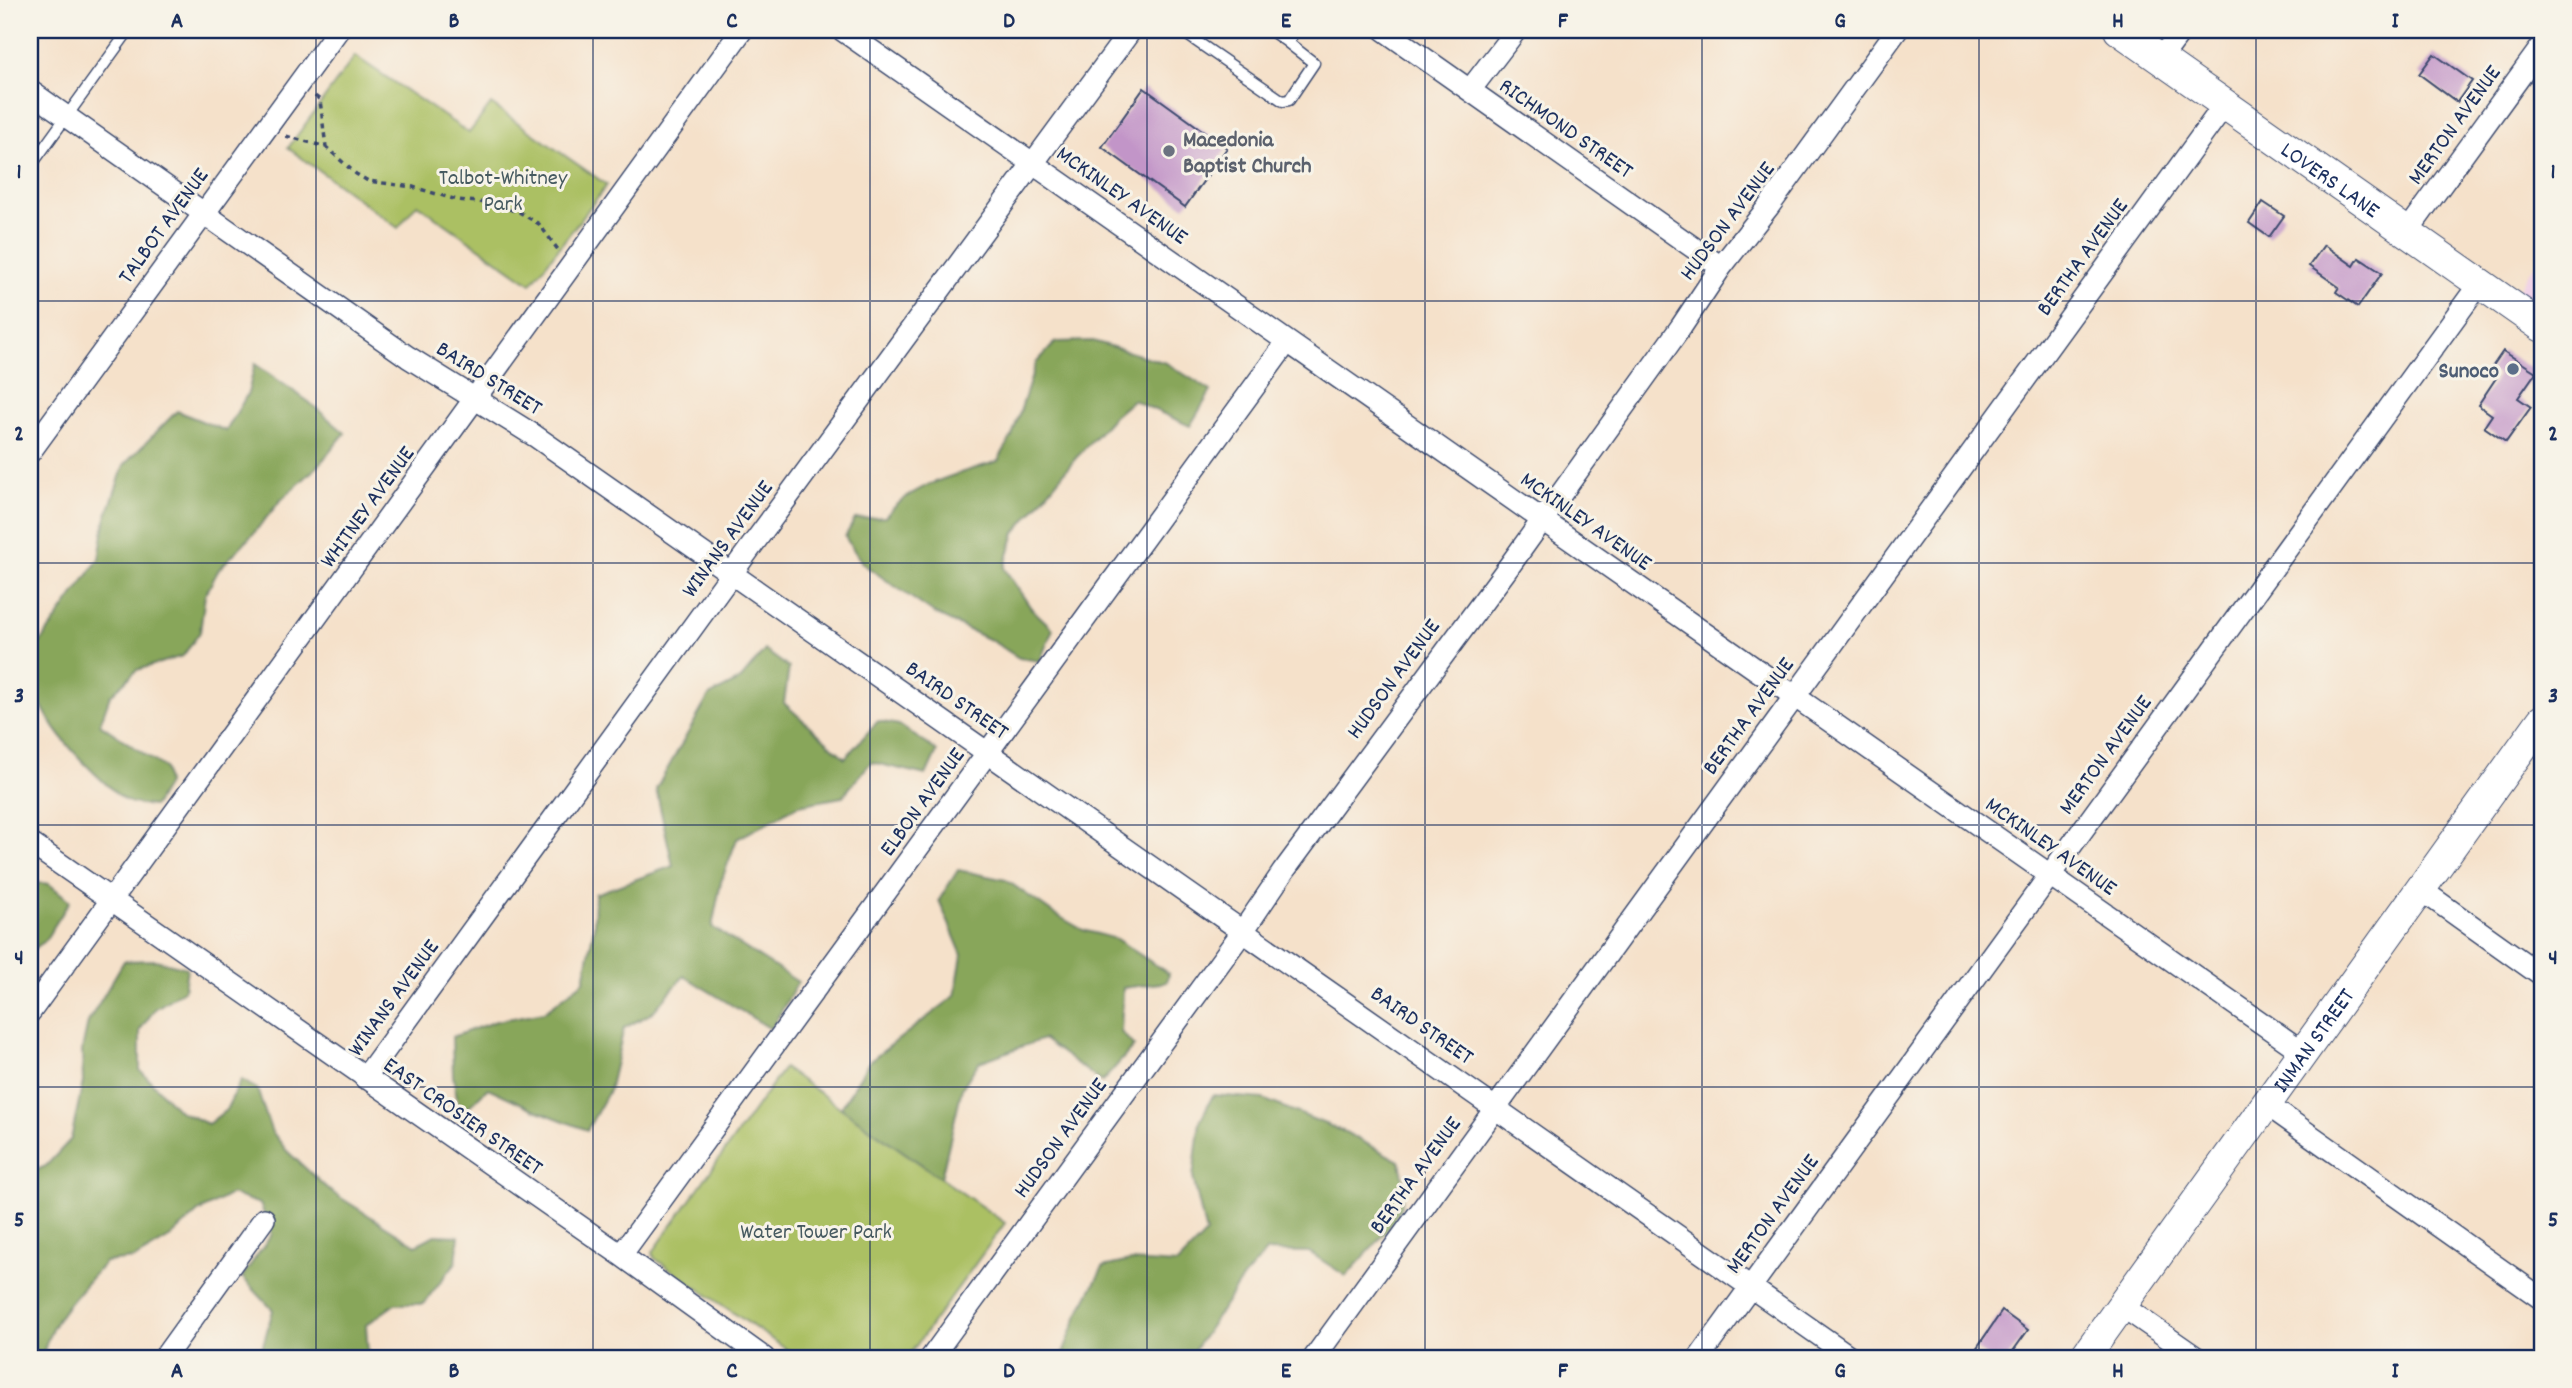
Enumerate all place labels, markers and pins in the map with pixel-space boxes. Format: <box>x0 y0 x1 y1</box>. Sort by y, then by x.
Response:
place label: Macedonia Baptist Church <box>1183 125 1312 184</box>
marker: Macedonia Baptist Church <box>1161 143 1177 159</box>
place label: Sunoco <box>2439 356 2499 389</box>
marker: Sunoco <box>2505 361 2521 377</box>

